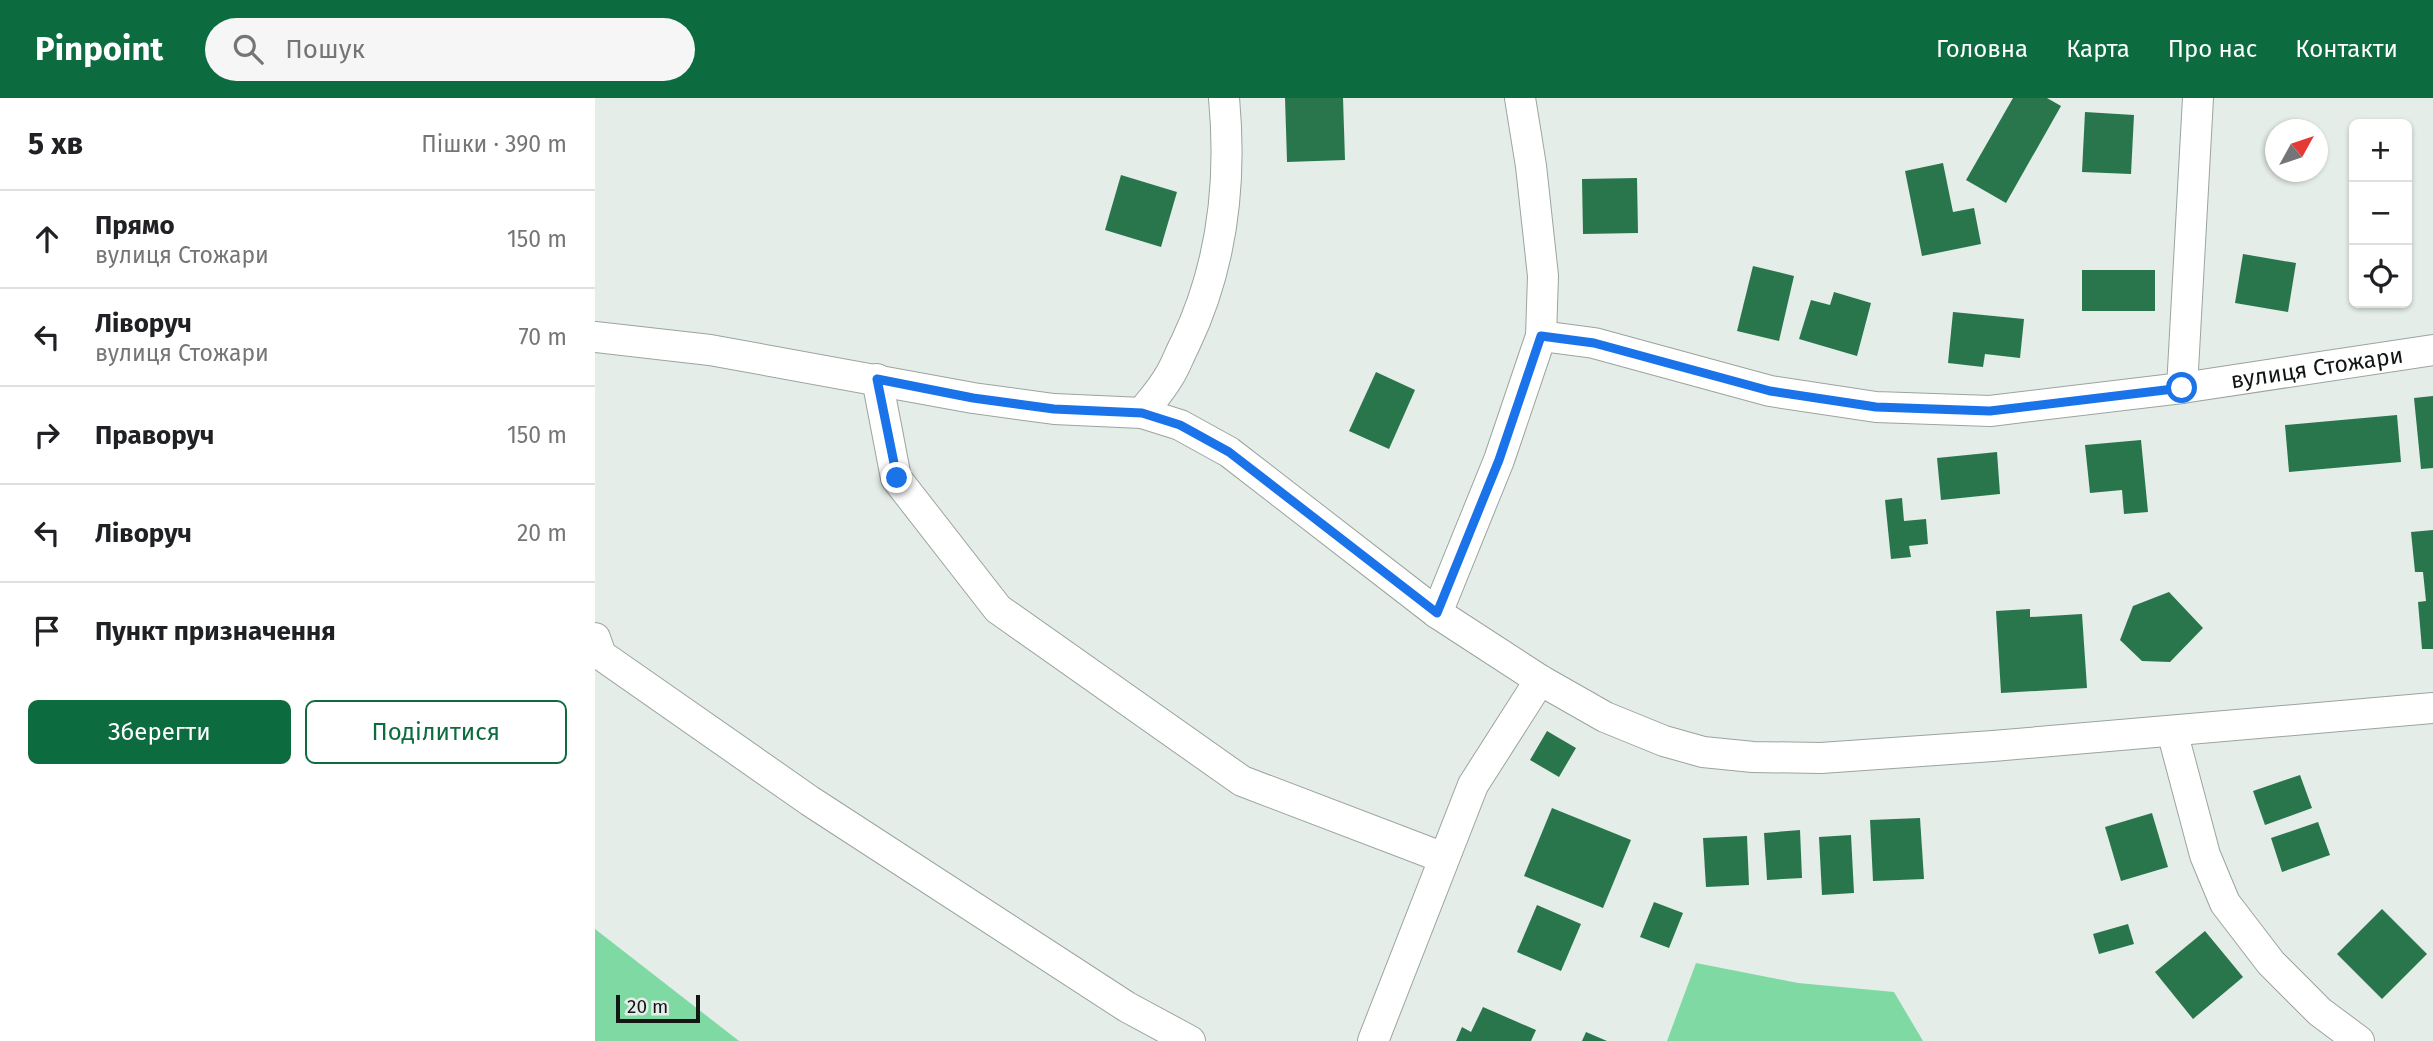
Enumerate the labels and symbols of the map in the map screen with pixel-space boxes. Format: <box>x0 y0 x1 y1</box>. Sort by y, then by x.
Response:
north arrow <box>2265 119 2328 182</box>
street label: вулиця Стожари <box>2229 341 2405 394</box>
route start <box>2166 372 2197 403</box>
route end <box>881 462 912 493</box>
scale bar <box>616 992 700 1024</box>

